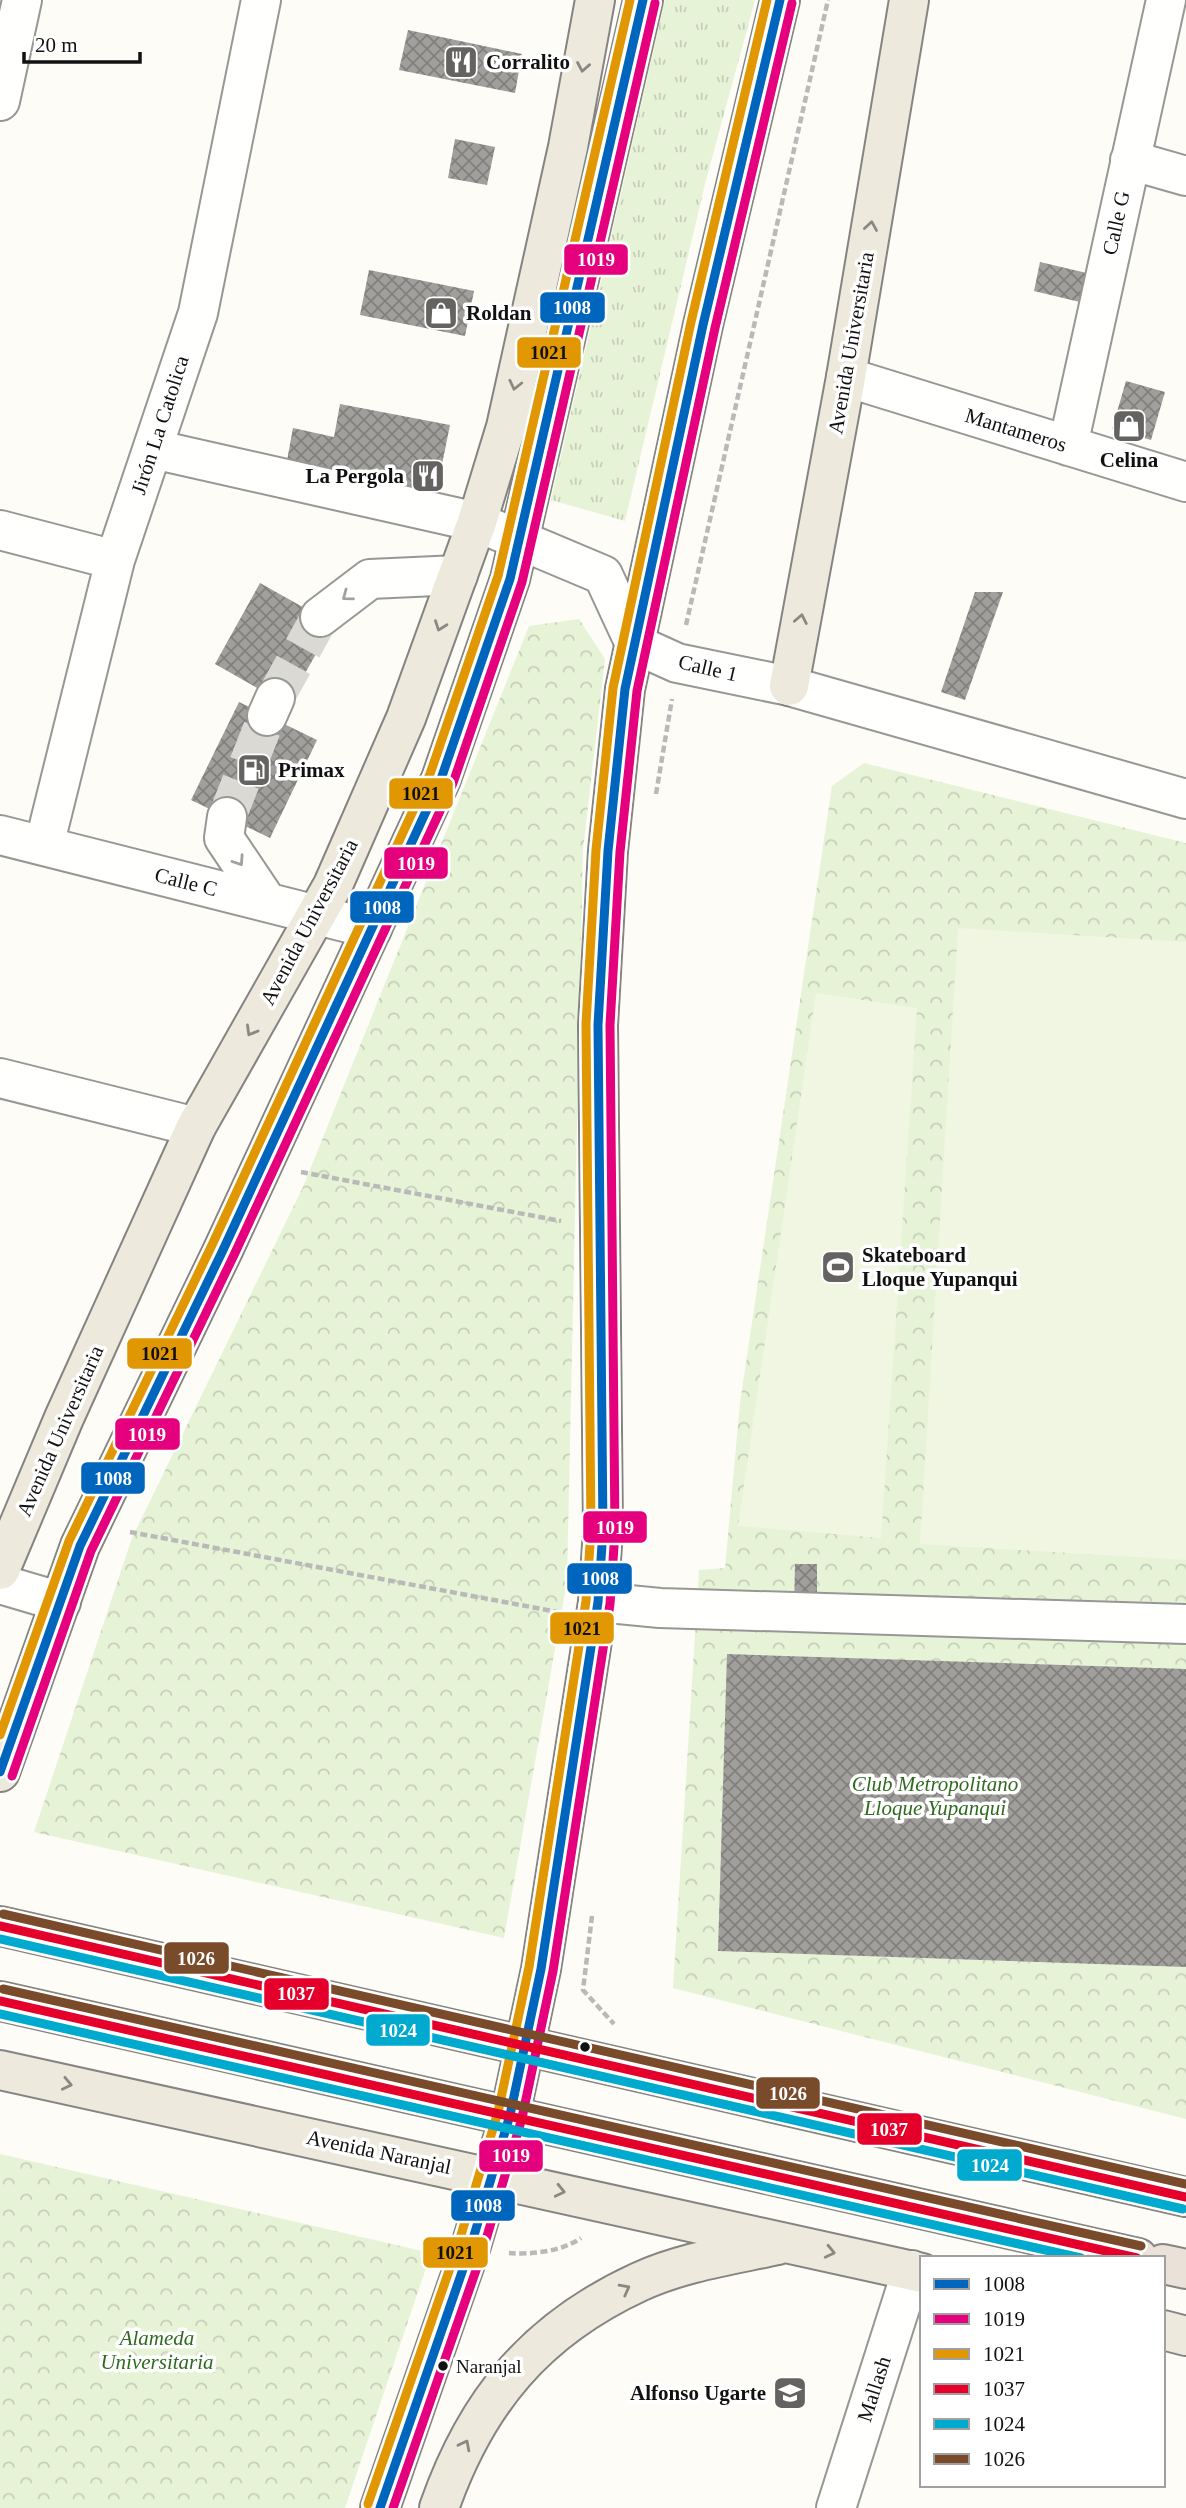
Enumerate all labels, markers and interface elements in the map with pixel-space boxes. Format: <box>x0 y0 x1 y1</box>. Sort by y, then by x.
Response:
scale bar <box>24 21 140 65</box>
text: 20 m <box>35 33 78 57</box>
restaurant icon: Corralito <box>442 43 480 81</box>
place label: Corralito <box>486 50 570 74</box>
one-way arrow <box>576 61 591 73</box>
street label: Calle G <box>1098 189 1134 257</box>
one-way arrow <box>863 220 878 232</box>
line badge: 1019 <box>563 243 629 276</box>
text: 1019 <box>577 249 615 270</box>
street label: Avenida Universitaria <box>823 249 879 436</box>
line badge: 1008 <box>539 291 606 324</box>
shop icon: Roldan <box>422 294 460 332</box>
text: 1008 <box>553 297 591 318</box>
place label: Roldan <box>466 301 532 325</box>
line badge: 1021 <box>516 336 582 369</box>
text: 1021 <box>530 342 568 363</box>
street label: Jirón La Catolica <box>126 352 194 497</box>
one-way arrow <box>509 379 523 391</box>
street label: Mantameros <box>962 403 1070 457</box>
shop icon: Celina <box>1110 407 1148 445</box>
place label: Celina <box>1100 448 1159 472</box>
restaurant icon: La Pergola <box>409 457 447 495</box>
place label: La Pergola <box>305 464 404 488</box>
one-way arrow <box>342 588 355 600</box>
one-way arrow <box>793 613 808 625</box>
one-way arrow <box>434 619 448 631</box>
street label: Calle 1 <box>676 650 740 686</box>
fuel station icon: Primax <box>235 751 273 789</box>
place label: Primax <box>278 758 345 782</box>
line badge: 1021 <box>388 777 454 810</box>
text: 1021 <box>402 783 440 804</box>
street label: Avenida Universitaria <box>255 834 363 1009</box>
line badge: 1019 <box>383 846 449 880</box>
one-way arrow <box>231 853 243 866</box>
text: 1019 <box>397 853 435 874</box>
street label: Calle C <box>152 863 220 901</box>
line badge: 1008 <box>349 890 415 924</box>
text: 1008 <box>363 897 401 918</box>
one-way arrow <box>246 1023 259 1036</box>
place label: Skateboard Lloque Yupanqui <box>862 1243 1018 1291</box>
sports icon: Skateboard Lloque Yupanqui <box>819 1248 857 1286</box>
line badge: 1021 <box>126 1337 193 1370</box>
street label: Avenida Universitaria <box>12 1341 109 1520</box>
text: 1021 <box>141 1343 179 1364</box>
line badge: 1019 <box>114 1417 181 1451</box>
text: 1019 <box>128 1424 166 1445</box>
line badge: 1008 <box>80 1461 146 1495</box>
text: 1008 <box>94 1468 132 1489</box>
line badge: 1019 <box>582 1510 648 1544</box>
text: 1019 <box>596 1517 634 1538</box>
line badge: 1008 <box>566 1562 633 1595</box>
text: 1008 <box>581 1568 619 1589</box>
line badge: 1021 <box>549 1611 615 1645</box>
text: 1021 <box>563 1618 601 1639</box>
park label: Club Metropolitano Lloque Yupanqui <box>852 1772 1018 1820</box>
line badge: 1026 <box>163 1941 230 1975</box>
text: 1026 <box>177 1948 215 1969</box>
line badge: 1037 <box>263 1977 330 2011</box>
text: 1037 <box>277 1983 316 2004</box>
line badge: 1024 <box>365 2013 431 2047</box>
text: 1024 <box>379 2020 418 2041</box>
unlabelled marker <box>578 2040 592 2054</box>
one-way arrow <box>61 2076 73 2091</box>
line badge: 1026 <box>755 2076 821 2110</box>
text: 1026 <box>769 2083 807 2104</box>
line badge: 1037 <box>856 2112 923 2146</box>
text: 1037 <box>870 2119 909 2140</box>
street label: Avenida Naranjal <box>305 2125 454 2179</box>
line badge: 1019 <box>478 2139 544 2173</box>
text: 1019 <box>492 2145 530 2166</box>
line badge: 1024 <box>956 2148 1023 2182</box>
text: 1024 <box>971 2155 1010 2176</box>
one-way arrow <box>554 2183 566 2197</box>
line badge: 1008 <box>450 2189 516 2222</box>
text: 1008 <box>464 2195 502 2216</box>
line badge: 1021 <box>422 2236 489 2269</box>
text: 1021 <box>436 2242 474 2263</box>
one-way arrow <box>824 2243 836 2258</box>
legend <box>920 2256 1165 2487</box>
text: 1008 <box>983 2272 1025 2296</box>
one-way arrow <box>618 2284 630 2298</box>
text: 1019 <box>983 2307 1025 2331</box>
park label: Alameda Universitaria <box>100 2326 214 2374</box>
text: 1021 <box>983 2342 1025 2366</box>
street label: Mallash <box>852 2353 896 2425</box>
place label: Naranjal <box>456 2356 521 2377</box>
marker: Naranjal <box>436 2359 450 2373</box>
school or university icon: Alfonso Ugarte <box>771 2374 809 2412</box>
text: 1037 <box>983 2377 1025 2401</box>
place label: Alfonso Ugarte <box>630 2381 766 2405</box>
text: 1024 <box>983 2412 1026 2436</box>
one-way arrow <box>457 2440 470 2452</box>
text: 1026 <box>983 2447 1025 2471</box>

